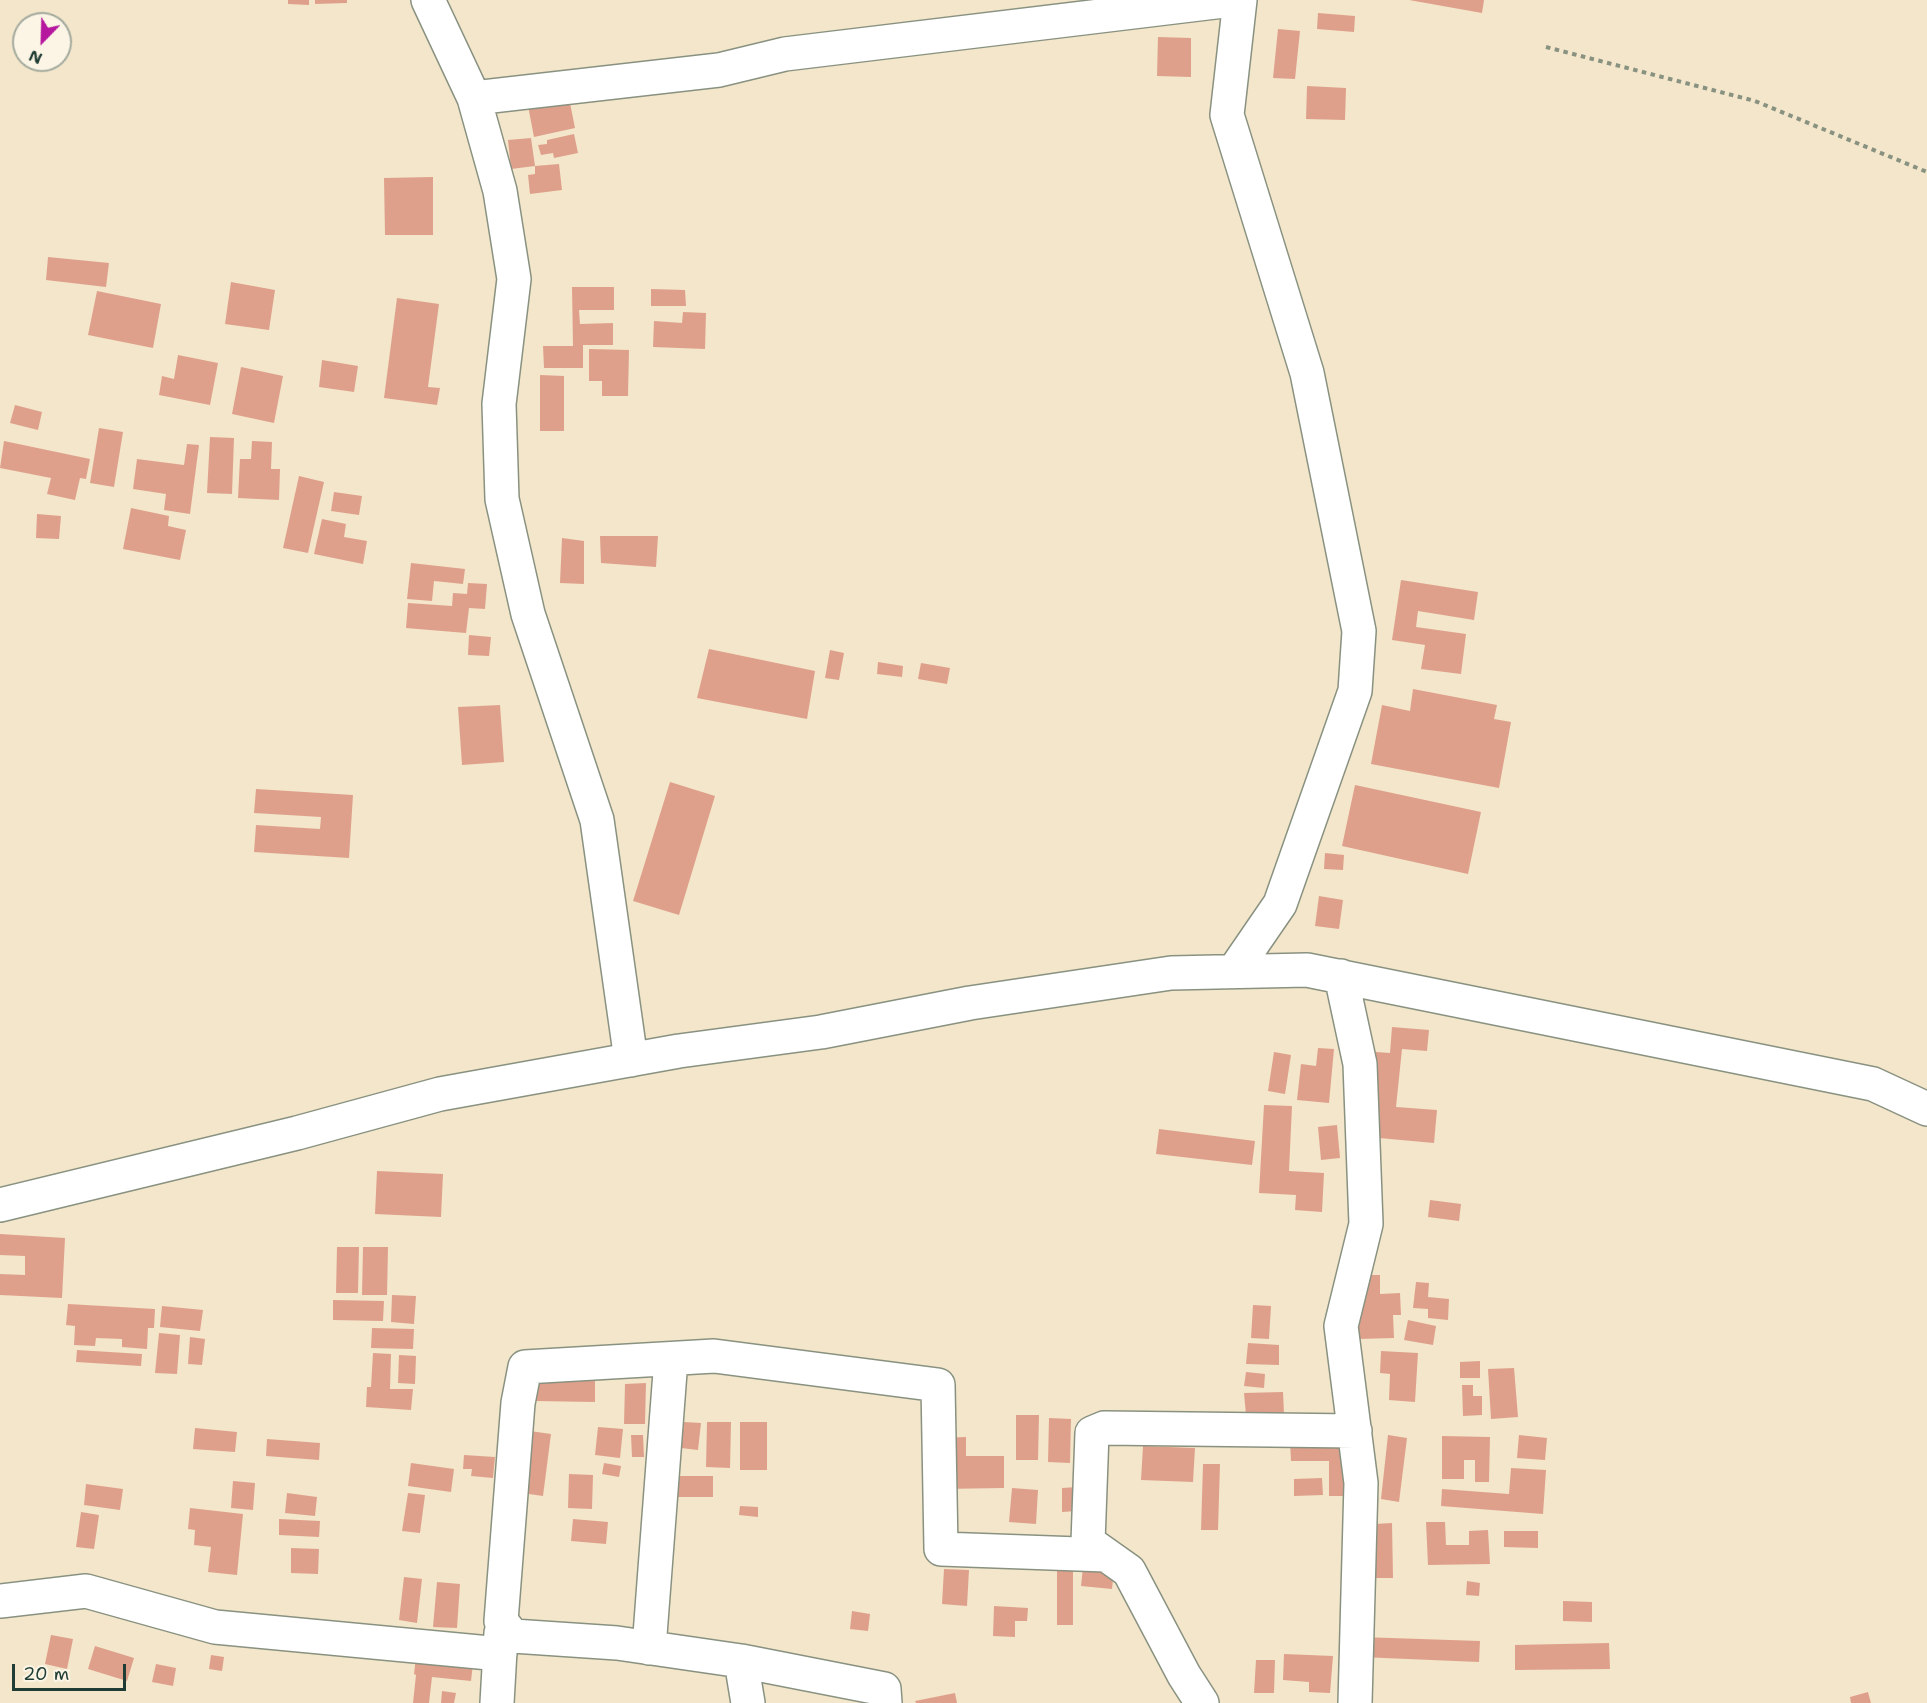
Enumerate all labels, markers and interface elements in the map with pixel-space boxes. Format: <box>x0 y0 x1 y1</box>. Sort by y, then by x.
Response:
north arrow <box>12 12 72 72</box>
text: N <box>26 45 45 69</box>
scale bar <box>15 1652 129 1690</box>
text: 20 m <box>23 1662 69 1686</box>

